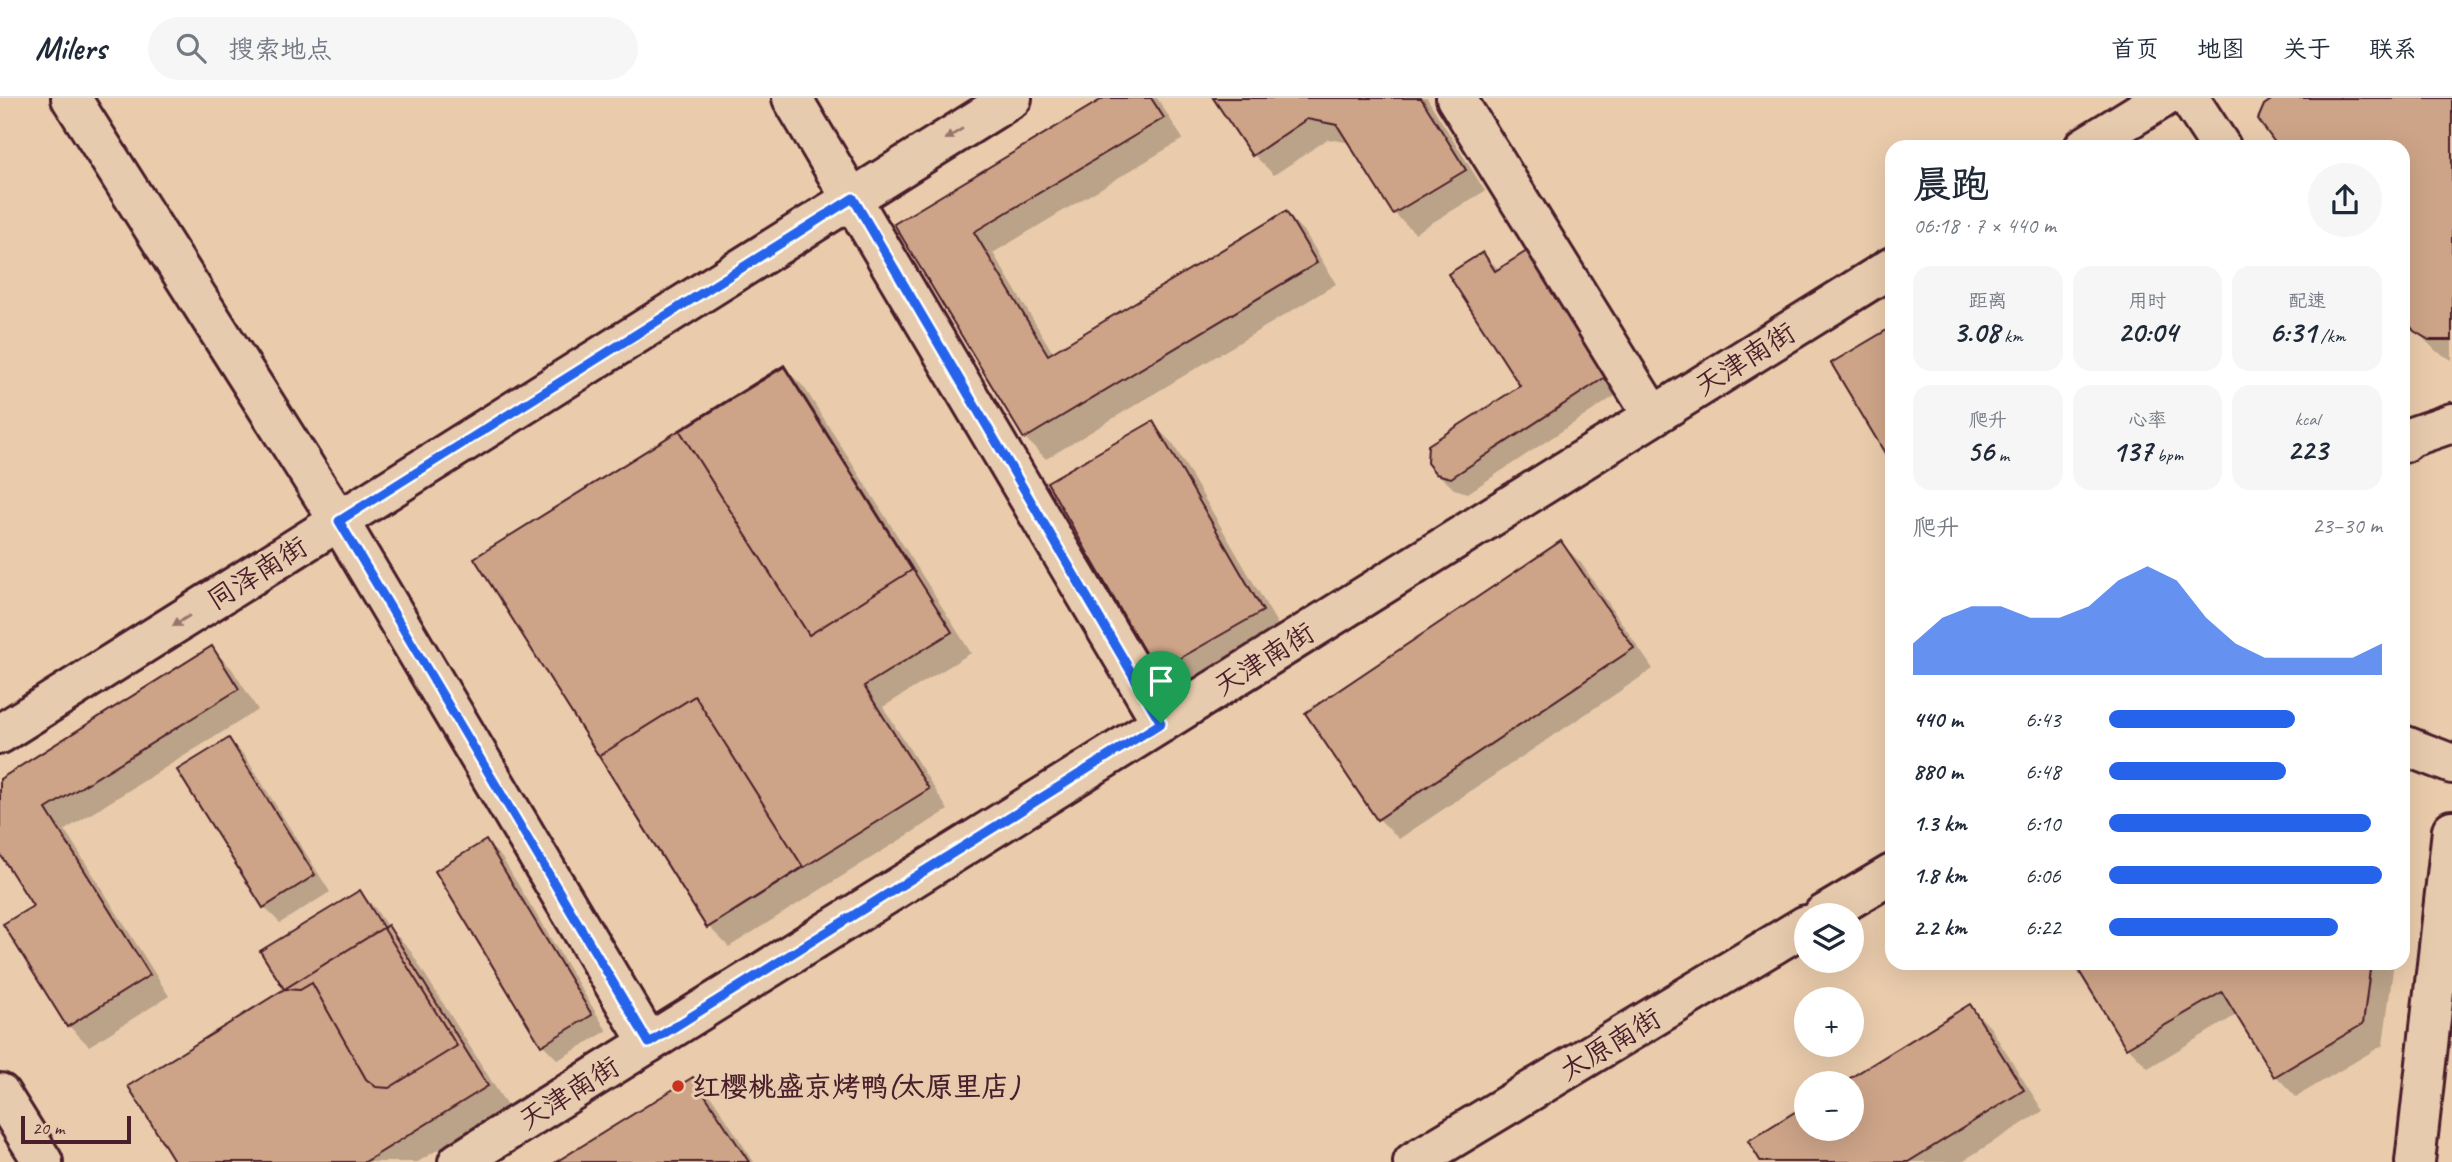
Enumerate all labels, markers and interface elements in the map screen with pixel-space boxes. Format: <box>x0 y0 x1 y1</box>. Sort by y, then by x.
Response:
search box <box>148 17 638 80</box>
text: Milers <box>35 27 106 69</box>
icon: search <box>172 29 210 67</box>
text: 搜索地点 <box>228 33 332 66</box>
text: 首页 <box>2111 34 2159 64</box>
text: 地图 <box>2197 34 2245 64</box>
text: 关于 <box>2283 34 2331 64</box>
text: 联系 <box>2369 34 2417 64</box>
one-way arrow <box>944 128 964 141</box>
text: 晨跑 <box>1913 161 1989 208</box>
button: share <box>2308 163 2382 237</box>
text: 06:18 · 7 × 440 m <box>1913 211 2056 240</box>
text: 距离 <box>1969 289 2007 313</box>
text: 用时 <box>2128 289 2167 313</box>
text: 配速 <box>2288 289 2326 313</box>
text: 3.08 <box>1953 313 1999 351</box>
text: 20:04 <box>2118 313 2177 351</box>
text: 6:31 <box>2269 313 2316 351</box>
street label: 天津南街 <box>1688 314 1802 404</box>
text: km <box>1999 324 2023 348</box>
text: /km <box>2316 324 2345 348</box>
text: kcal <box>2295 407 2320 431</box>
text: 爬升 <box>1969 408 2007 432</box>
text: 心率 <box>2128 408 2167 432</box>
text: 223 <box>2287 431 2327 469</box>
text: 56 <box>1967 432 1994 470</box>
text: 137 <box>2112 432 2152 470</box>
text: m <box>1994 443 2009 467</box>
text: bpm <box>2152 443 2183 467</box>
text: 23–30 m <box>2312 511 2382 540</box>
text: 爬升 <box>1913 513 1959 542</box>
street label: 同泽南街 <box>200 528 314 618</box>
one-way arrow <box>171 614 190 627</box>
street label: 天津南街 <box>1207 614 1321 704</box>
pin <box>1131 651 1191 723</box>
icon: arrive <box>1142 662 1180 700</box>
text: 440 m <box>1913 705 1963 734</box>
text: 6:43 <box>2025 705 2061 734</box>
text: 880 m <box>1913 757 1963 786</box>
text: 6:48 <box>2025 757 2061 786</box>
text: 1.3 km <box>1913 809 1967 838</box>
text: 6:10 <box>2025 809 2061 838</box>
text: 1.8 km <box>1913 861 1967 890</box>
text: 6:06 <box>2025 861 2061 890</box>
map controls <box>1794 903 1864 1141</box>
button: layers <box>1794 903 1864 973</box>
text: 2.2 km <box>1913 913 1967 942</box>
text: 6:22 <box>2025 913 2061 942</box>
button: + <box>1794 987 1864 1057</box>
street label: 太原南街 <box>1553 1000 1667 1088</box>
street label: 天津南街 <box>512 1048 626 1138</box>
place label: 红樱桃盛京烤鸭(太原里店) <box>692 1069 1020 1104</box>
button: − <box>1794 1071 1864 1141</box>
marker: 红樱桃盛京烤鸭(太原里店) <box>670 1078 686 1094</box>
scale bar <box>21 1113 131 1145</box>
text: 20 m <box>32 1116 64 1140</box>

